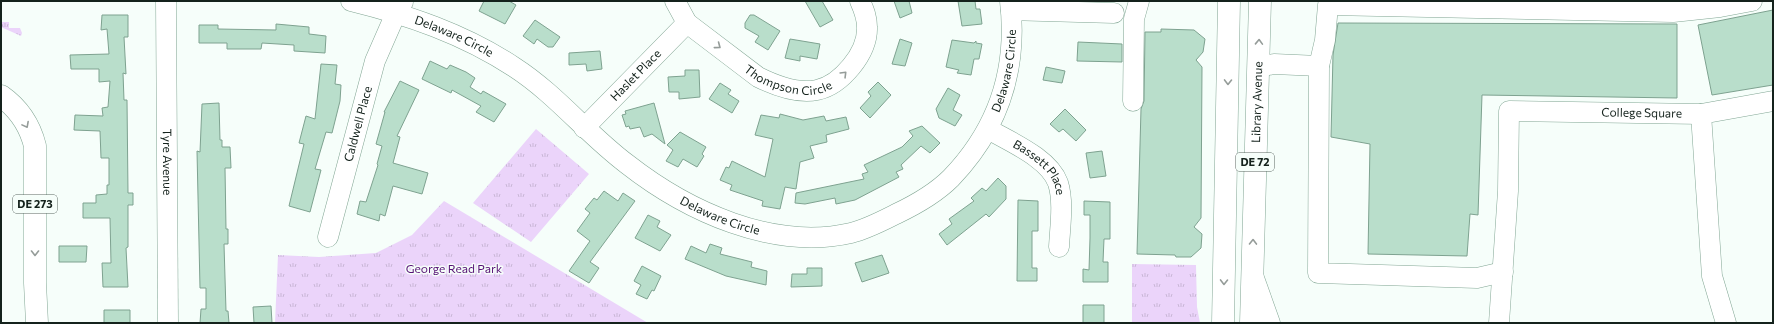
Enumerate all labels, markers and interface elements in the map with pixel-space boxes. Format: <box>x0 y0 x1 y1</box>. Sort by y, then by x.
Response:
street label: Delaware Circle <box>413 12 496 59</box>
street label: Delaware Circle <box>988 29 1018 114</box>
one-way arrow <box>1255 39 1263 45</box>
one-way arrow <box>714 42 721 49</box>
street label: Haslet Place <box>607 46 663 103</box>
street label: Thompson Circle <box>742 61 834 97</box>
street label: Library Avenue <box>1248 61 1264 143</box>
one-way arrow <box>839 71 847 79</box>
one-way arrow <box>1223 79 1232 85</box>
street label: Caldwell Place <box>340 84 374 163</box>
street label: College Square <box>1601 104 1682 120</box>
one-way arrow <box>22 121 29 128</box>
street label: Tyre Avenue <box>161 129 175 195</box>
street label: Bassett Place <box>1011 136 1068 196</box>
road number: DE 72 <box>1236 153 1274 171</box>
street label: Delaware Circle <box>678 193 761 237</box>
road number: DE 273 <box>13 195 57 213</box>
one-way arrow <box>1249 239 1258 245</box>
one-way arrow <box>31 250 39 256</box>
park label: George Read Park <box>406 261 503 275</box>
one-way arrow <box>1220 279 1228 285</box>

